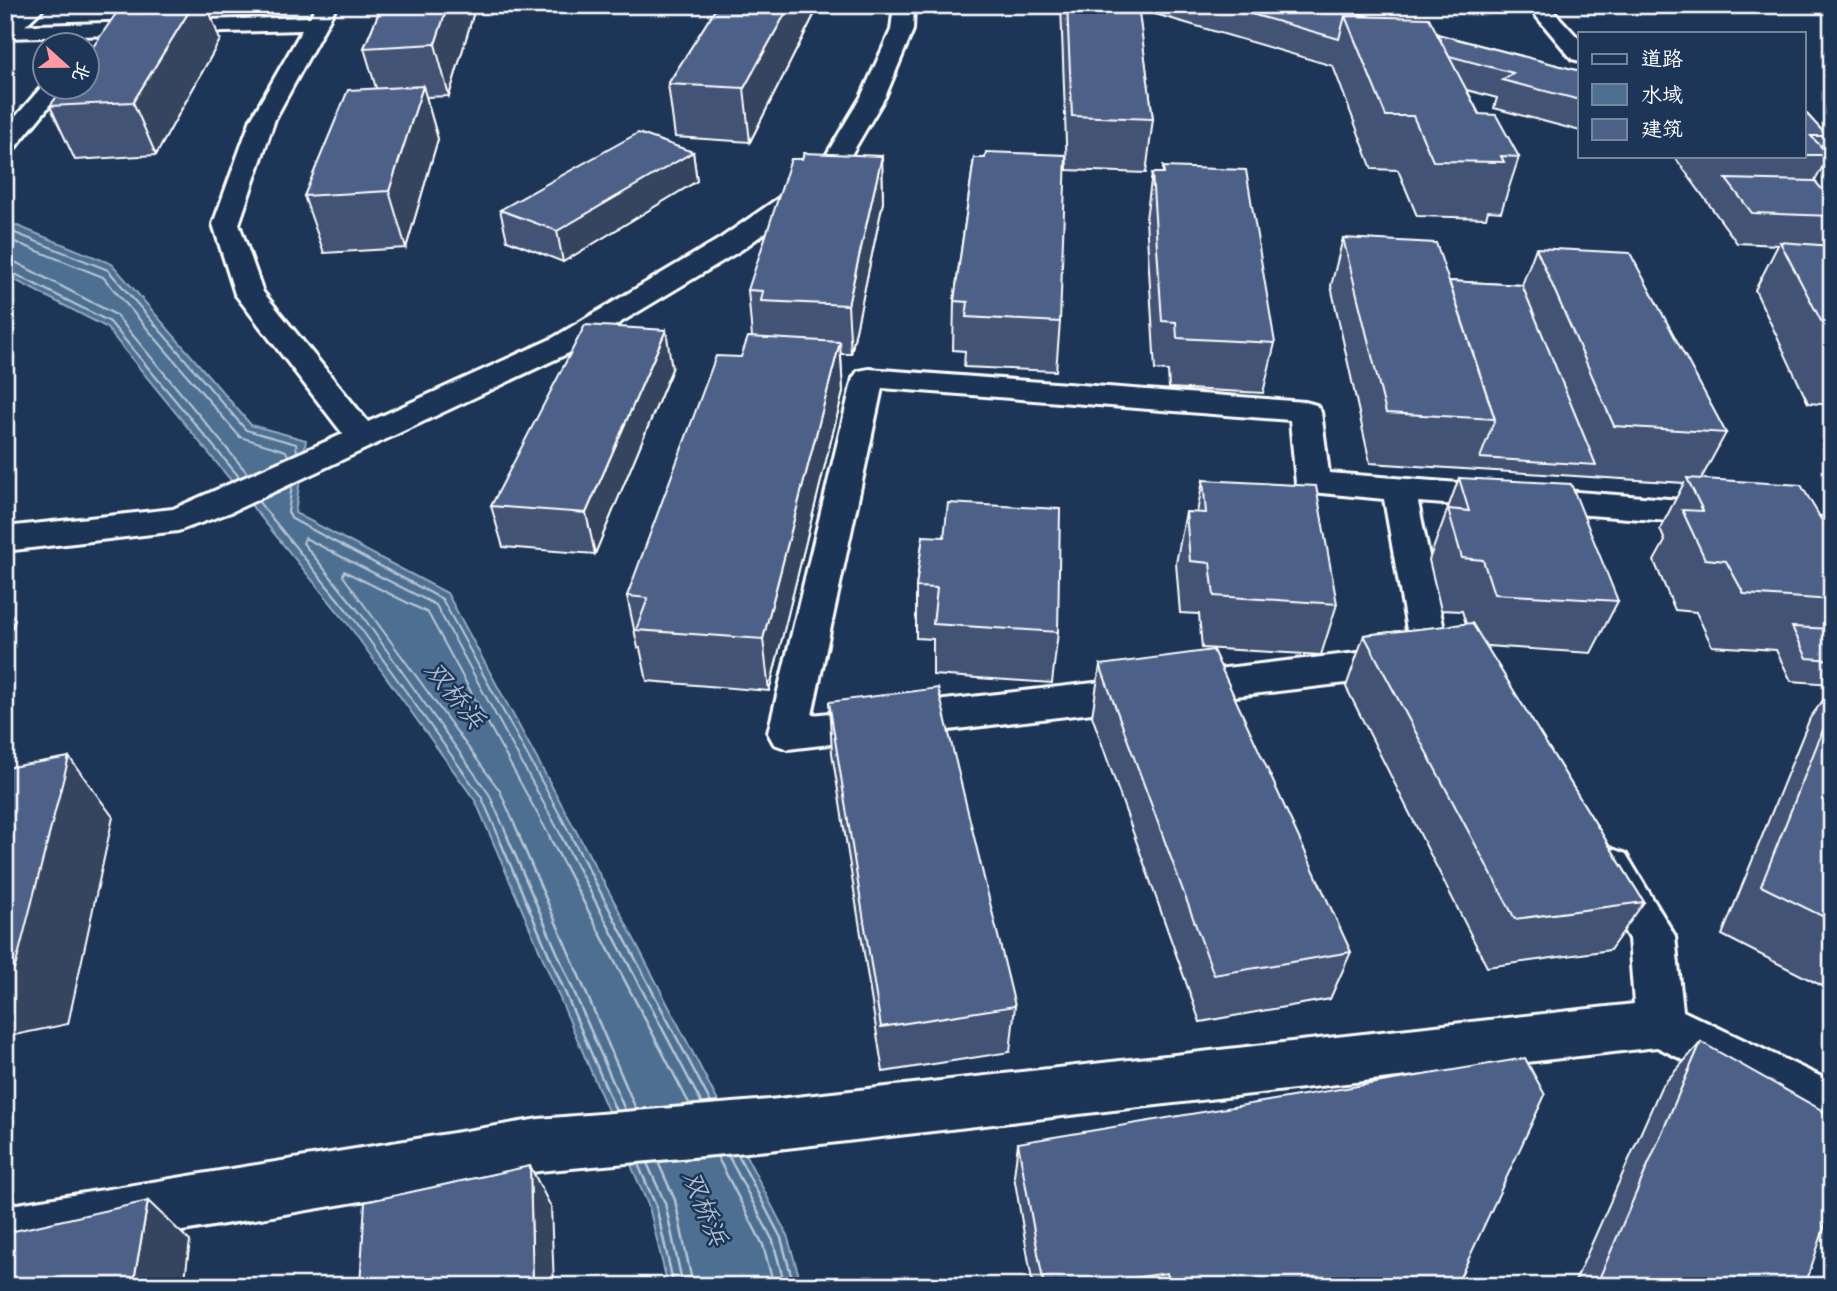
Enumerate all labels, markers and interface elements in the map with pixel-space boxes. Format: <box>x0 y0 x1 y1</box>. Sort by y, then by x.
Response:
north arrow <box>32 32 102 102</box>
legend <box>1578 32 1806 158</box>
text: 道路 <box>1641 46 1683 72</box>
text: 北 <box>66 59 96 85</box>
text: 水域 <box>1641 82 1683 108</box>
text: 建筑 <box>1641 116 1683 142</box>
water label: 双桥浜 <box>418 654 493 736</box>
water label: 双桥浜 <box>675 1166 735 1251</box>

